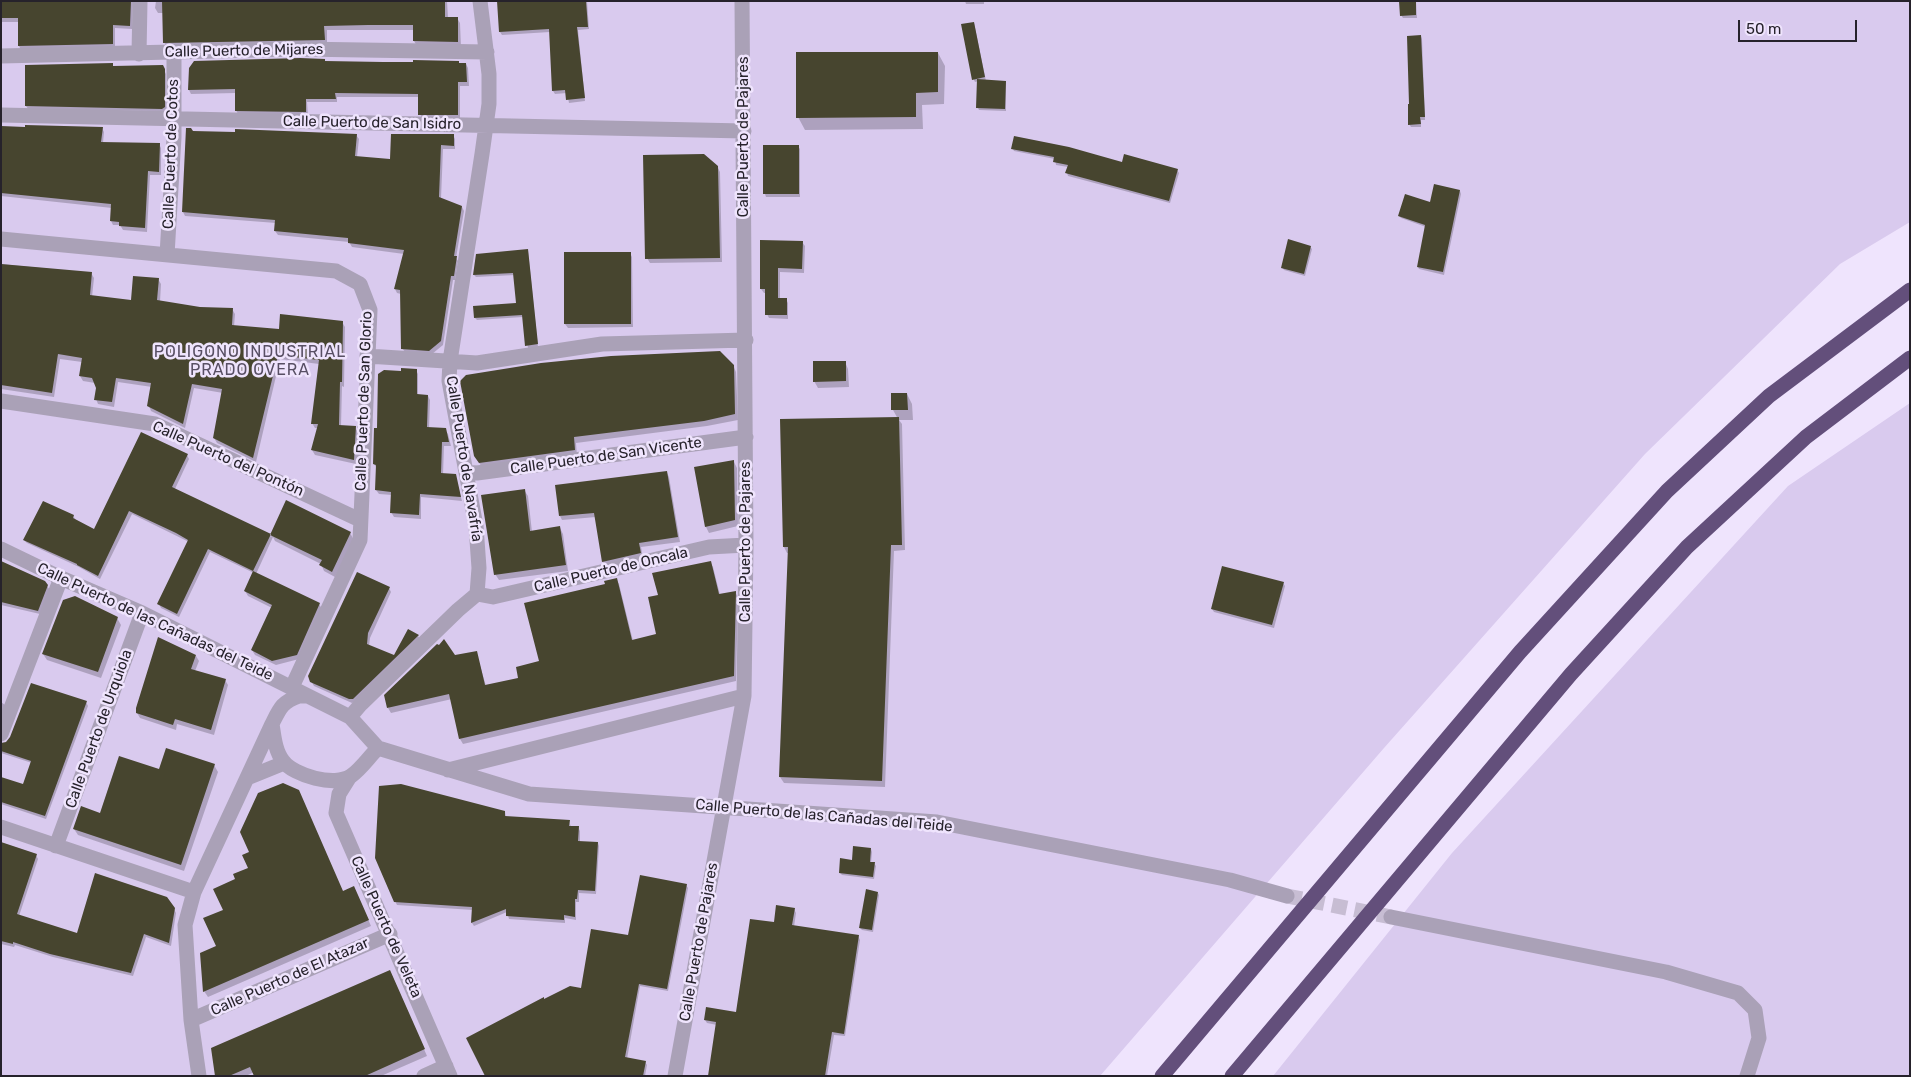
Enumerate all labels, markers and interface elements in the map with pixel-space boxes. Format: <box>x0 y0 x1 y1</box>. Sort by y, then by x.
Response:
scale bar <box>1741 10 1860 42</box>
text: 50 m <box>1746 20 1781 38</box>
street label: Calle Puerto de Mijares <box>164 41 324 61</box>
street label: Calle Puerto de Pajares <box>735 56 753 218</box>
street label: Calle Puerto de Cotos <box>159 79 183 229</box>
street label: Calle Puerto de San Isidro <box>283 112 461 134</box>
street label: Calle Puerto de San Glorio <box>352 311 376 491</box>
district label: POLIGONO INDUSTRIAL PRADO OVERA <box>151 342 349 380</box>
street label: Calle Puerto de Navafría <box>442 375 486 543</box>
street label: Calle Puerto del Pontón <box>149 417 307 501</box>
street label: Calle Puerto de San Vicente <box>509 434 703 478</box>
street label: Calle Puerto de Pajares <box>737 461 755 623</box>
street label: Calle Puerto de Oncala <box>532 544 690 596</box>
street label: Calle Puerto de las Cañadas del Teide <box>34 559 276 685</box>
street label: Calle Puerto de Urquiola <box>62 647 136 811</box>
street label: Calle Puerto de las Cañadas del Teide <box>695 796 953 836</box>
street label: Calle Puerto de Veleta <box>347 853 425 1001</box>
street label: Calle Puerto de Pajares <box>676 861 722 1023</box>
street label: Calle Puerto de El Atazar <box>208 934 372 1020</box>

